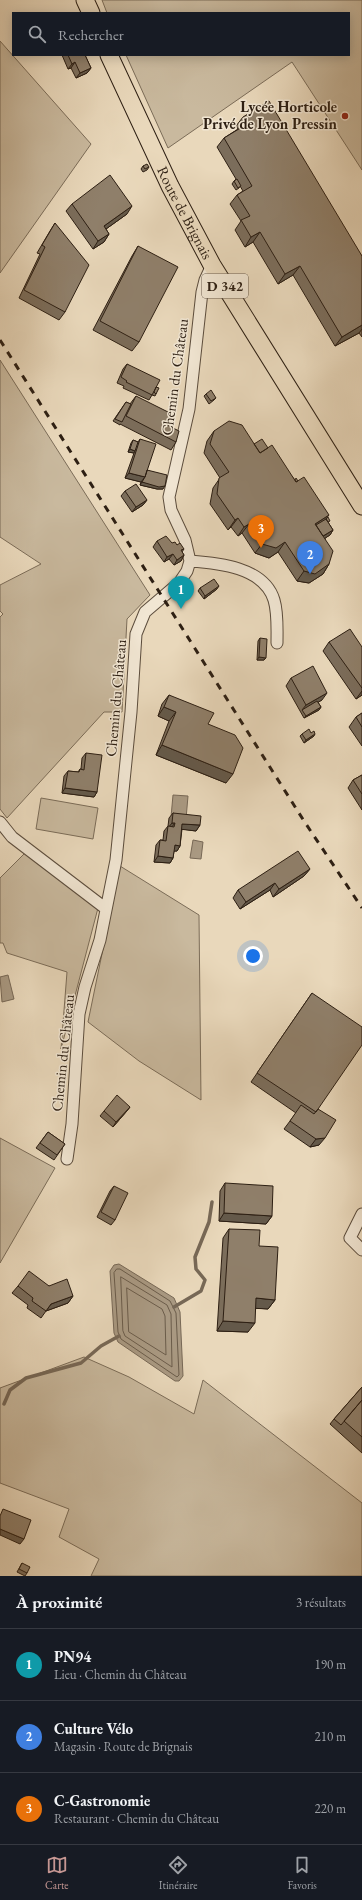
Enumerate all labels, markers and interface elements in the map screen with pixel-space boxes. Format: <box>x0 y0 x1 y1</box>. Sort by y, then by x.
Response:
search box <box>12 12 350 56</box>
icon: search <box>26 23 48 45</box>
text: Rechercher <box>58 25 124 44</box>
place label: Lycée Horticole Privé de Lyon Pressin <box>203 97 337 133</box>
marker: Lycée Horticole Privé de Lyon Pressin <box>340 111 350 121</box>
street label: Route de Brignais <box>153 163 217 263</box>
road number: D 342 <box>202 274 248 298</box>
street label: Chemin du Château <box>157 317 192 437</box>
pin: 3 <box>248 515 274 548</box>
pin: 2 <box>297 541 323 574</box>
pin: 1 <box>168 576 194 609</box>
street label: Chemin du Château <box>101 638 130 757</box>
your location <box>243 946 263 966</box>
street label: Chemin du Château <box>47 993 78 1113</box>
text: À proximité <box>16 1591 102 1613</box>
text: 3 résultats <box>296 1594 346 1611</box>
text: PN94 <box>54 1647 91 1666</box>
text: 1 <box>26 1656 32 1673</box>
text: 190 m <box>315 1656 346 1673</box>
text: Lieu · Chemin du Château <box>54 1666 187 1683</box>
text: Culture Vélo <box>54 1719 133 1738</box>
text: 2 <box>26 1728 32 1745</box>
text: 210 m <box>315 1728 346 1745</box>
text: Magasin · Route de Brignais <box>54 1738 192 1755</box>
text: C-Gastronomie <box>54 1791 150 1810</box>
text: 3 <box>26 1800 32 1817</box>
text: 220 m <box>315 1800 346 1817</box>
text: Restaurant · Chemin du Château <box>54 1810 219 1827</box>
tab: Carte <box>45 1854 69 1892</box>
tab: Itinéraire <box>159 1854 197 1892</box>
tab: Favoris <box>288 1854 317 1892</box>

